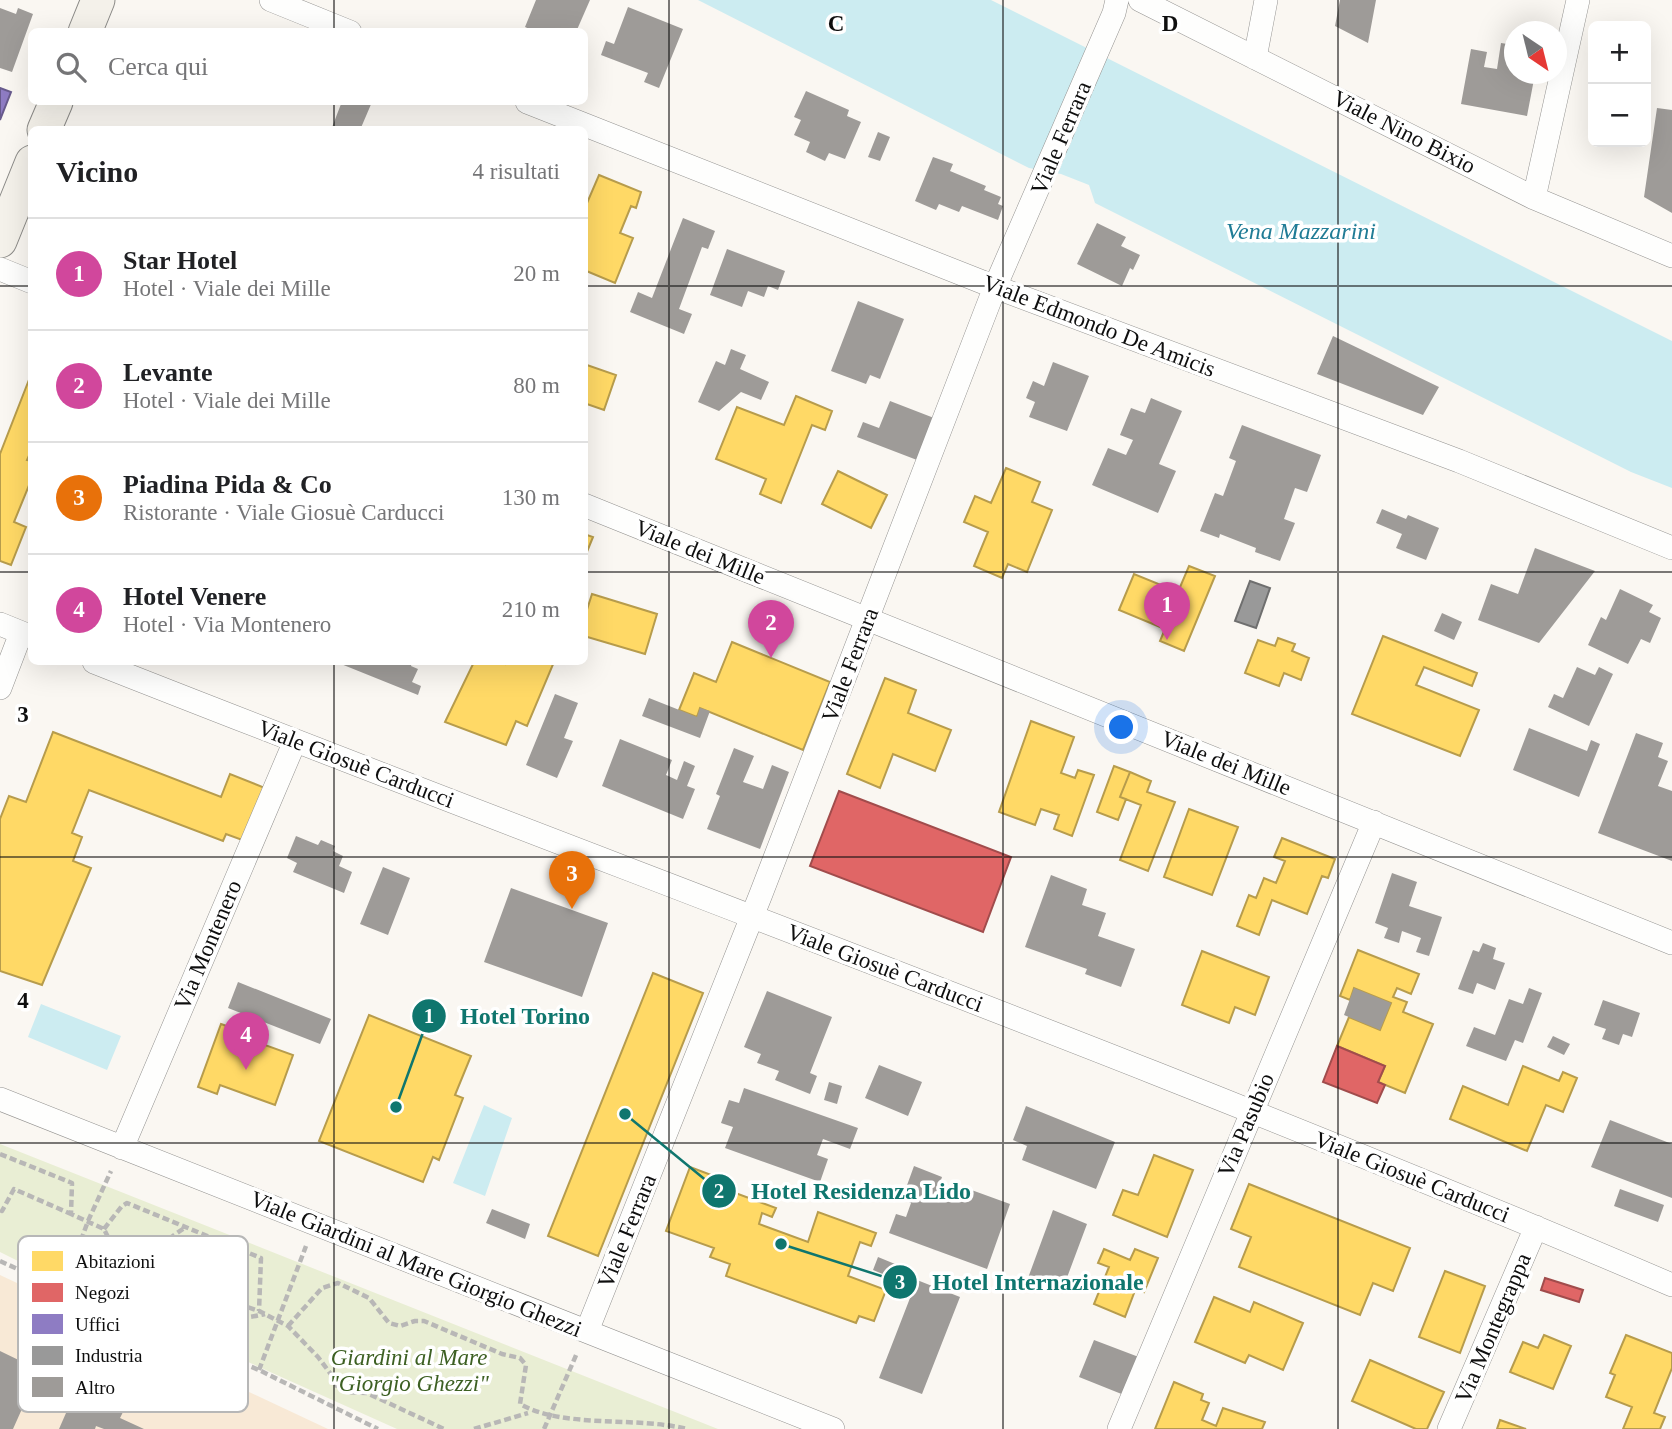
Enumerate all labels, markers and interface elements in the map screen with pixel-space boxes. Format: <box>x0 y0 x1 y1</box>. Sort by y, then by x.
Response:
text: C <box>828 11 844 36</box>
text: D <box>1162 11 1178 36</box>
north arrow <box>1504 21 1567 84</box>
map controls <box>1588 21 1651 147</box>
button: + <box>1588 21 1651 84</box>
search box <box>28 28 588 105</box>
icon: search <box>52 48 90 86</box>
text: Cerca qui <box>108 52 208 81</box>
street label: Viale Ferrara <box>1026 78 1096 198</box>
button: − <box>1588 84 1651 147</box>
street label: Viale Nino Bixio <box>1328 85 1480 179</box>
text: Vicino <box>56 155 138 188</box>
text: 4 risultati <box>472 159 560 184</box>
water label: Vena Mazzarini <box>1226 218 1376 244</box>
text: Star Hotel <box>123 246 237 275</box>
text: 1 <box>73 261 85 286</box>
text: 20 m <box>513 261 560 286</box>
street label: Viale Edmondo De Amicis <box>979 270 1219 382</box>
text: Hotel · Viale dei Mille <box>123 276 331 301</box>
text: Levante <box>123 358 213 387</box>
text: 2 <box>73 373 85 398</box>
text: 80 m <box>513 373 560 398</box>
text: Hotel · Viale dei Mille <box>123 388 331 413</box>
text: Piadina Pida & Co <box>123 470 332 499</box>
text: 3 <box>73 485 85 510</box>
text: 130 m <box>502 485 560 510</box>
text: Ristorante · Viale Giosuè Carducci <box>123 500 444 525</box>
street label: Viale dei Mille <box>631 515 769 589</box>
text: Hotel Venere <box>123 582 266 611</box>
pin: 1 <box>1144 582 1190 640</box>
text: 4 <box>73 597 85 622</box>
text: 210 m <box>502 597 560 622</box>
pin: 2 <box>748 600 794 658</box>
street label: Viale Ferrara <box>817 604 883 726</box>
text: Hotel · Via Montenero <box>123 612 331 637</box>
text: 3 <box>17 702 29 727</box>
your location <box>1104 710 1138 744</box>
street label: Viale Giosuè Carducci <box>254 715 458 813</box>
street label: Viale dei Mille <box>1157 726 1295 800</box>
pin: 3 <box>549 851 595 909</box>
street label: Via Montenero <box>169 876 247 1014</box>
street label: Viale Giosuè Carducci <box>783 919 987 1017</box>
text: 4 <box>17 988 29 1013</box>
callout: Hotel Torino <box>411 993 605 1038</box>
text: Hotel Torino <box>460 1003 590 1029</box>
text: 1 <box>424 1004 434 1028</box>
pin: 4 <box>223 1012 269 1070</box>
street label: Via Pasubio <box>1213 1069 1279 1181</box>
street label: Viale Giosuè Carducci <box>1311 1126 1513 1228</box>
callout: Hotel Residenza Lido <box>702 1168 985 1213</box>
street label: Viale Ferrara <box>593 1170 661 1292</box>
text: Hotel Residenza Lido <box>751 1178 971 1204</box>
text: 2 <box>714 1179 724 1203</box>
street label: Viale Giardini al Mare Giorgio Ghezzi <box>247 1186 585 1342</box>
legend <box>18 1236 248 1412</box>
street label: Via Montegrappa <box>1450 1249 1536 1407</box>
text: Abitazioni <box>75 1251 155 1272</box>
callout: Hotel Internazionale <box>883 1259 1157 1304</box>
text: Hotel Internazionale <box>932 1269 1144 1295</box>
text: 3 <box>895 1270 905 1294</box>
text: Negozi <box>75 1282 130 1303</box>
text: Uffici <box>75 1314 120 1335</box>
text: Industria <box>75 1345 143 1366</box>
park label: Giardini al Mare "Giorgio Ghezzi" <box>329 1345 489 1396</box>
text: Altro <box>75 1377 115 1398</box>

